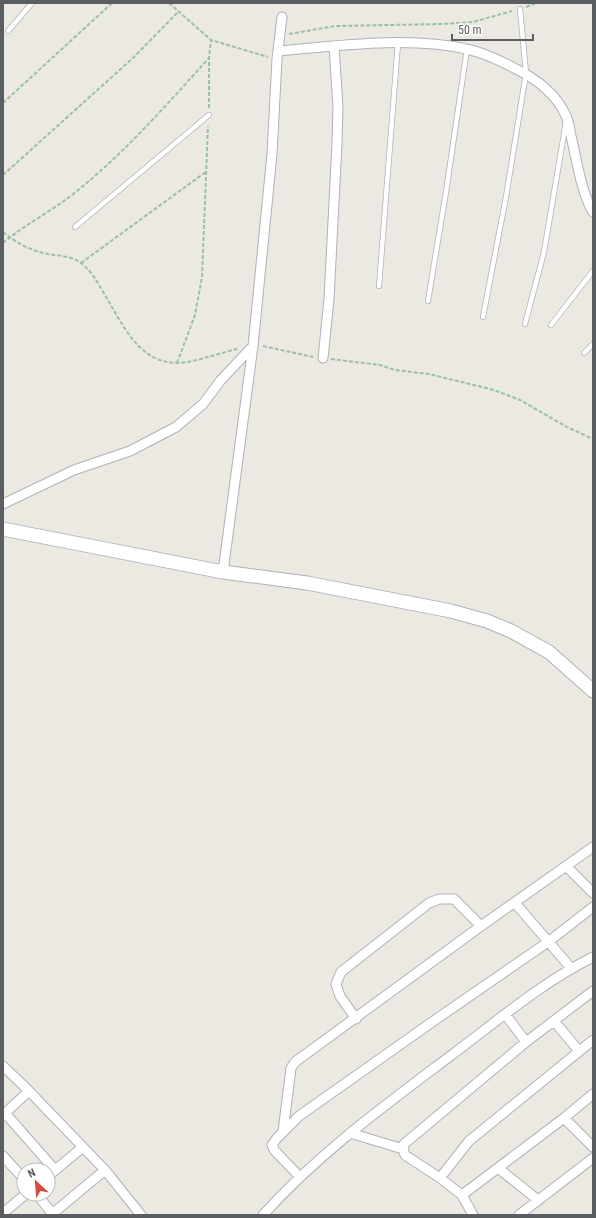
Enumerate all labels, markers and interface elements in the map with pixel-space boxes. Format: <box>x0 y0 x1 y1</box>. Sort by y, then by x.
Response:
scale bar <box>452 16 533 42</box>
text: 50 m <box>458 23 482 37</box>
north arrow <box>16 1162 56 1202</box>
text: N <box>26 1166 38 1181</box>

